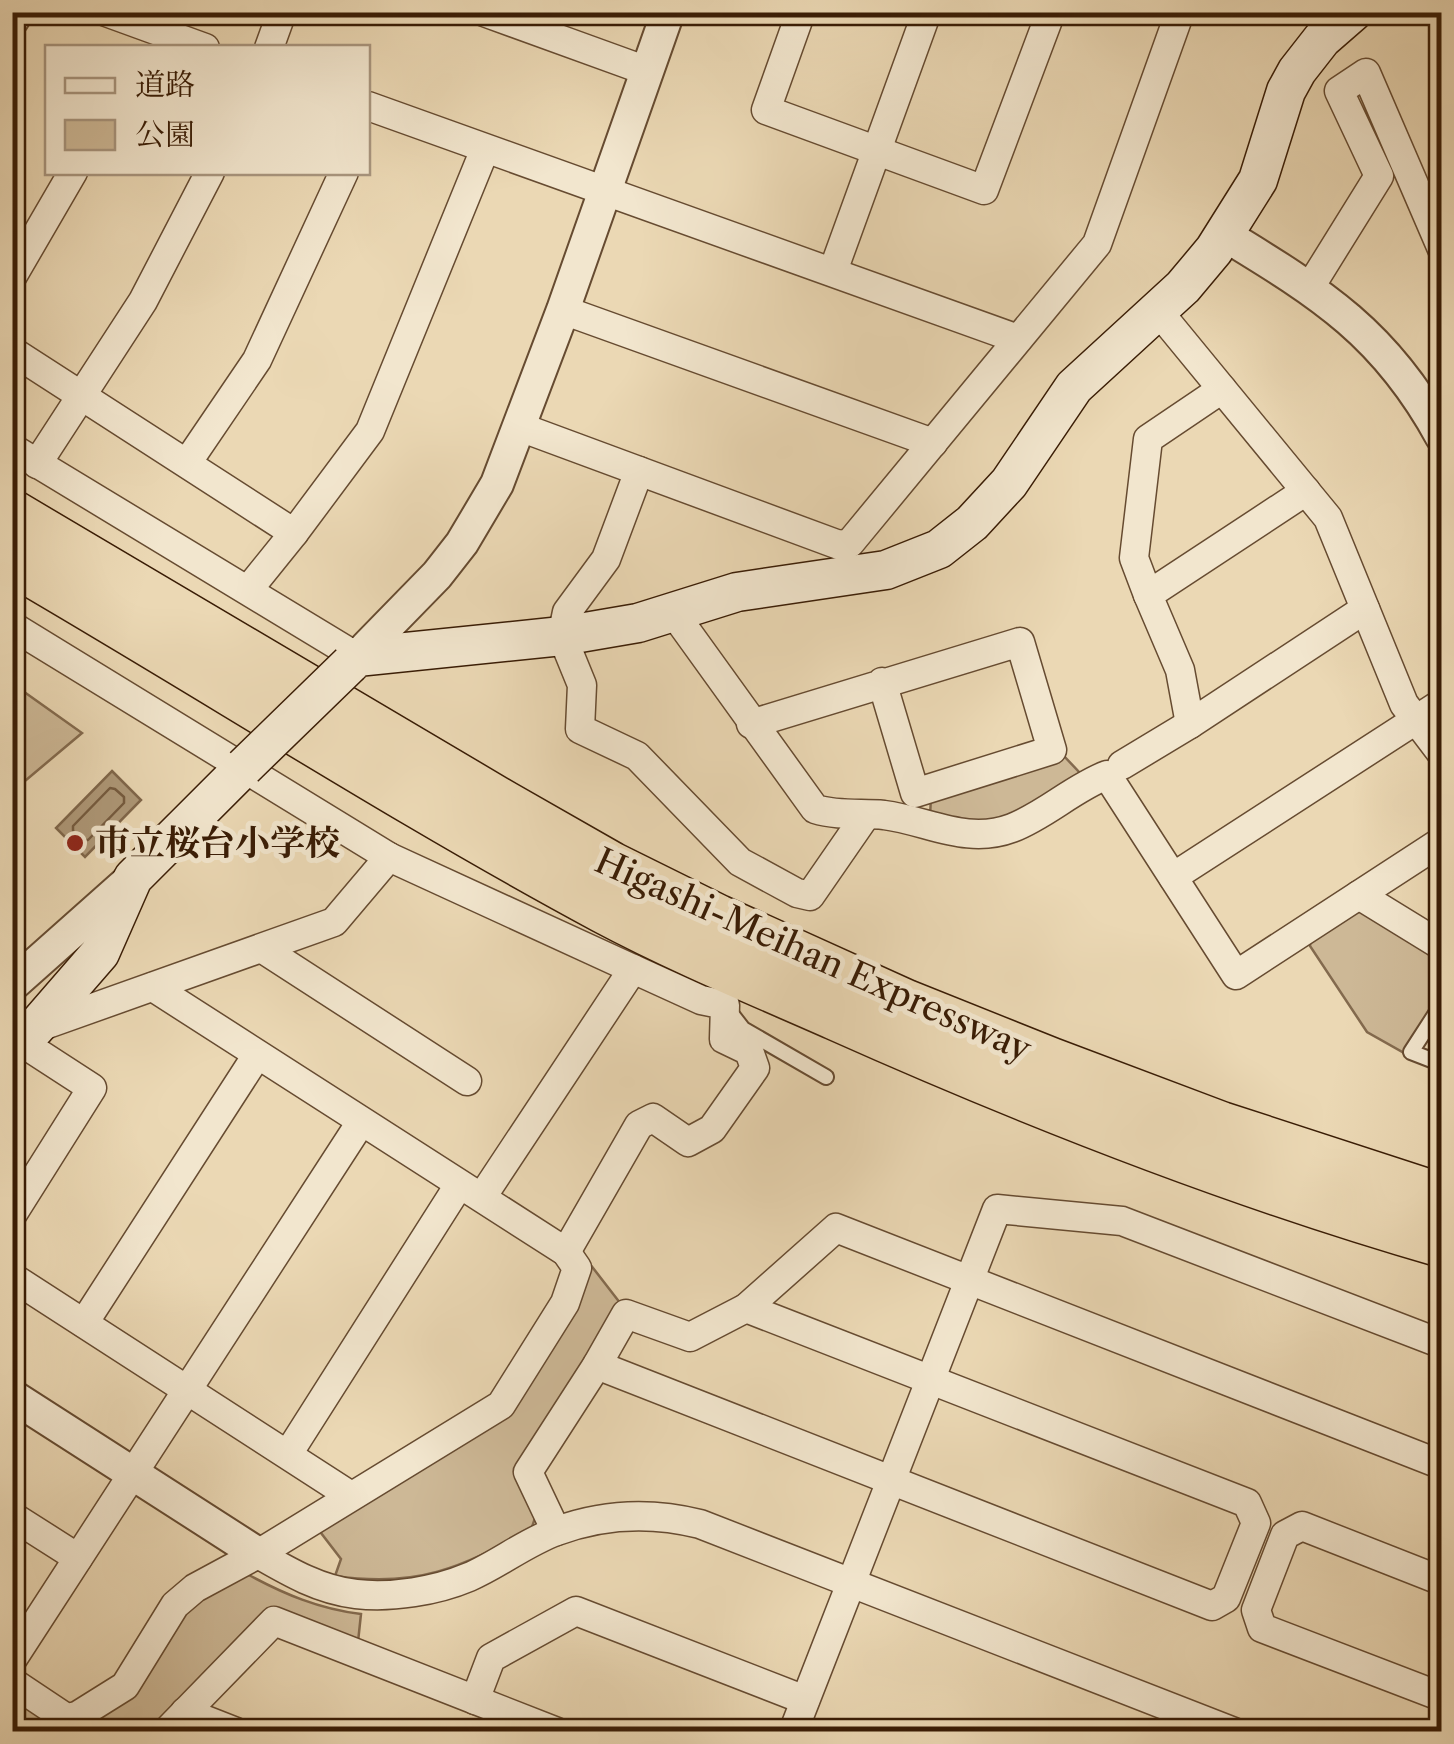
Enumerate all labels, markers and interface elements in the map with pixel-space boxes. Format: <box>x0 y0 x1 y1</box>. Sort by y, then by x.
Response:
legend <box>45 45 370 175</box>
text: 道路 <box>135 66 195 103</box>
text: 公園 <box>135 116 195 153</box>
place label: 市立桜台小学校 <box>95 821 340 864</box>
marker: 市立桜台小学校 <box>64 832 86 854</box>
street label: Higashi-Meihan Expressway <box>589 839 1038 1071</box>

